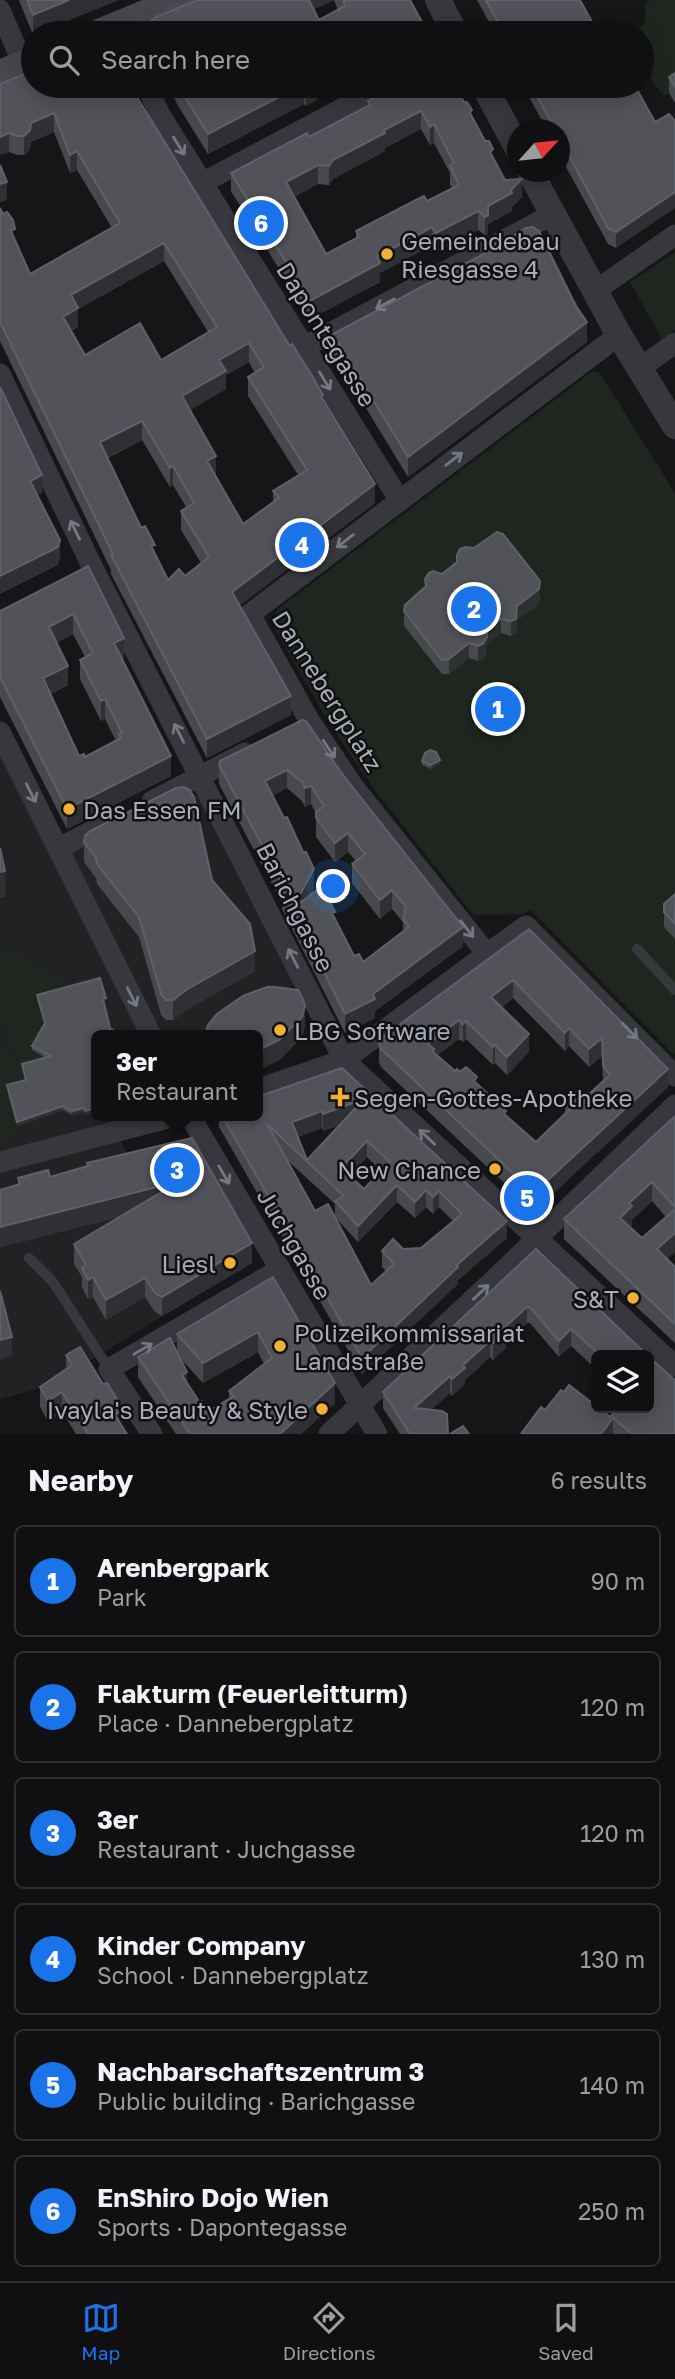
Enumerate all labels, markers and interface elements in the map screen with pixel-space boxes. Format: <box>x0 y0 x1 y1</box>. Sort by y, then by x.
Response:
search box <box>21 21 654 98</box>
icon: search <box>45 41 83 79</box>
text: Search here <box>101 44 250 75</box>
north arrow <box>507 119 570 182</box>
one-way arrow <box>173 135 187 155</box>
pin: 6 <box>238 197 284 249</box>
place label: Gemeindebau Riesgasse 4 <box>401 226 560 283</box>
marker: Gemeindebau Riesgasse 4 <box>379 246 395 262</box>
street label: Dapontegasse <box>271 256 383 412</box>
one-way arrow <box>375 298 396 311</box>
one-way arrow <box>319 370 333 390</box>
one-way arrow <box>444 452 463 467</box>
pin: 4 <box>279 519 325 571</box>
one-way arrow <box>68 520 81 541</box>
one-way arrow <box>336 534 355 549</box>
pin: 2 <box>451 583 497 635</box>
street label: Dannebergplatz <box>267 605 389 777</box>
pin: 1 <box>475 683 521 735</box>
one-way arrow <box>171 723 185 744</box>
one-way arrow <box>321 739 336 758</box>
one-way arrow <box>24 782 38 803</box>
place label: Das Essen FM <box>83 795 242 824</box>
marker: Das Essen FM <box>61 801 77 817</box>
street label: Barichgasse <box>251 838 341 976</box>
your location <box>316 869 350 903</box>
one-way arrow <box>460 920 475 938</box>
one-way arrow <box>285 948 299 968</box>
one-way arrow <box>125 986 139 1007</box>
place label: LBG Software <box>294 1016 450 1045</box>
marker: LBG Software <box>272 1022 288 1038</box>
one-way arrow <box>621 1022 638 1039</box>
popup <box>91 1030 263 1121</box>
text: 3er <box>116 1046 157 1077</box>
text: Restaurant <box>116 1077 238 1105</box>
place label: Segen-Gottes-Apotheke <box>354 1083 632 1112</box>
marker: Segen-Gottes-Apotheke <box>332 1089 348 1105</box>
one-way arrow <box>419 1128 436 1145</box>
pin: 3 <box>154 1144 200 1196</box>
place label: New Chance <box>337 1155 481 1184</box>
marker: New Chance <box>487 1161 503 1177</box>
one-way arrow <box>217 1164 231 1184</box>
pin: 5 <box>504 1172 550 1224</box>
street label: Juchgasse <box>252 1183 338 1305</box>
place label: Liesl <box>162 1249 216 1278</box>
marker: Liesl <box>222 1255 238 1271</box>
one-way arrow <box>472 1283 489 1300</box>
place label: S&T <box>573 1284 619 1313</box>
marker: S&T <box>625 1290 641 1306</box>
place label: Polizeikommissariat Landstraße <box>294 1318 525 1375</box>
marker: Polizeikommissariat Landstraße <box>272 1338 288 1354</box>
one-way arrow <box>132 1342 152 1356</box>
map controls <box>591 1350 654 1413</box>
button: layers <box>591 1350 654 1413</box>
place label: Ivayla's Beauty & Style <box>47 1395 308 1424</box>
marker: Ivayla's Beauty & Style <box>314 1401 330 1417</box>
text: Nearby <box>28 1462 133 1498</box>
text: 6 results <box>551 1466 647 1494</box>
text: Arenbergpark <box>97 1552 270 1583</box>
text: 1 <box>47 1567 59 1595</box>
text: 90 m <box>591 1567 645 1595</box>
text: Park <box>97 1583 147 1611</box>
text: Flakturm (Feuerleitturm) <box>97 1678 408 1709</box>
text: 2 <box>46 1693 60 1721</box>
text: 120 m <box>580 1693 645 1721</box>
text: Place · Dannebergplatz <box>97 1709 353 1737</box>
text: 3er <box>97 1804 138 1835</box>
text: 3 <box>46 1819 60 1847</box>
text: 120 m <box>580 1819 645 1847</box>
text: Restaurant · Juchgasse <box>97 1835 356 1863</box>
text: Kinder Company <box>97 1930 305 1961</box>
text: 4 <box>46 1945 60 1973</box>
text: 130 m <box>580 1945 645 1973</box>
text: School · Dannebergplatz <box>97 1961 369 1989</box>
text: Nachbarschaftszentrum 3 <box>97 2056 424 2087</box>
text: 5 <box>46 2071 60 2099</box>
text: 140 m <box>579 2071 645 2099</box>
text: Public building · Barichgasse <box>97 2087 415 2115</box>
text: EnShiro Dojo Wien <box>97 2182 329 2213</box>
text: 6 <box>46 2197 60 2225</box>
text: 250 m <box>578 2197 645 2225</box>
text: Sports · Dapontegasse <box>97 2213 347 2241</box>
tab: Map <box>81 2299 120 2364</box>
tab: Directions <box>283 2299 376 2364</box>
tab: Saved <box>538 2299 594 2364</box>

